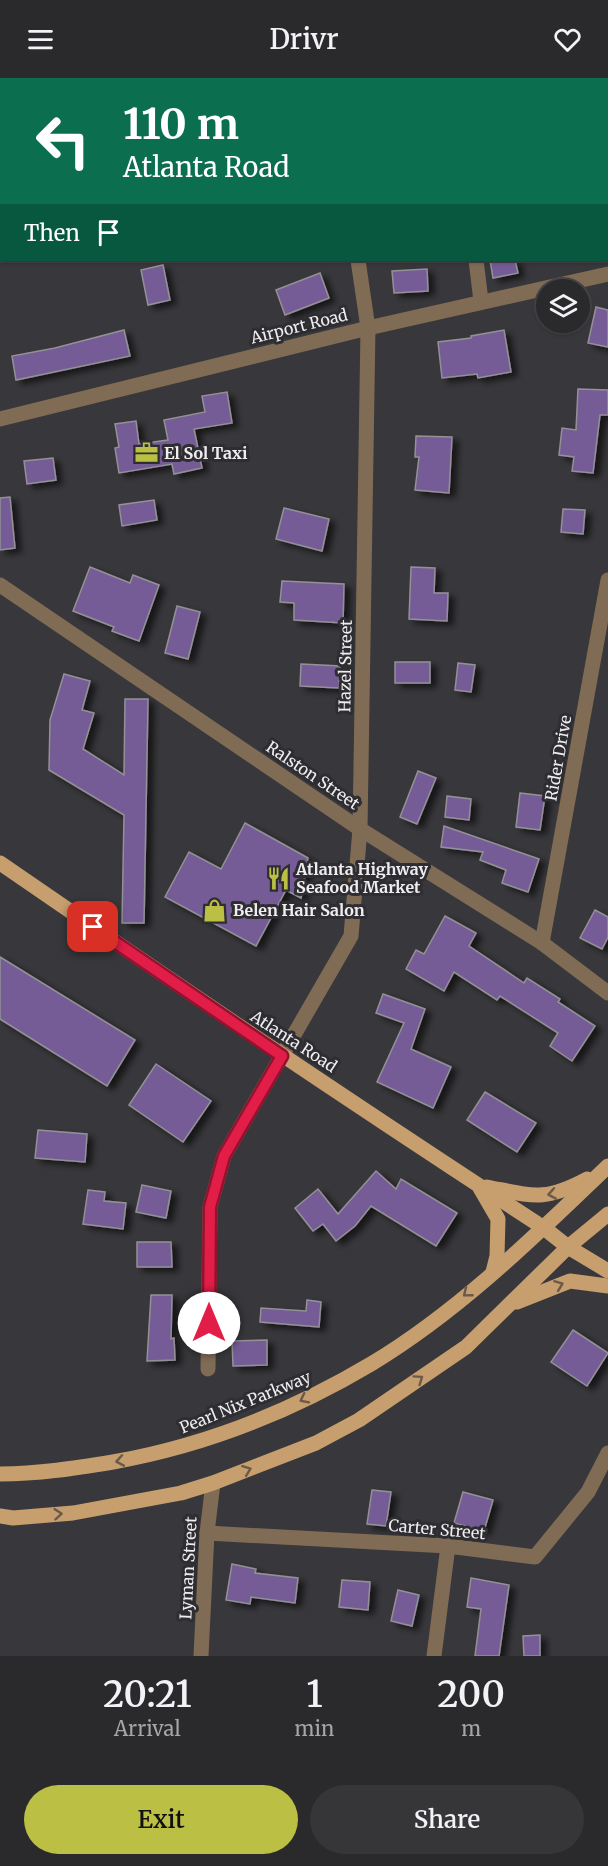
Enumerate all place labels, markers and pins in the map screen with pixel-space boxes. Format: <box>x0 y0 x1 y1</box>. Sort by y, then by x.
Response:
office icon: El Sol Taxi <box>133 440 159 466</box>
place label: El Sol Taxi <box>164 443 248 463</box>
place label: Atlanta Highway Seafood Market <box>295 859 428 897</box>
restaurant icon: Atlanta Highway Seafood Market <box>265 865 291 891</box>
shop icon: Belen Hair Salon <box>202 897 228 923</box>
place label: Belen Hair Salon <box>233 900 365 920</box>
pin <box>67 901 118 952</box>

